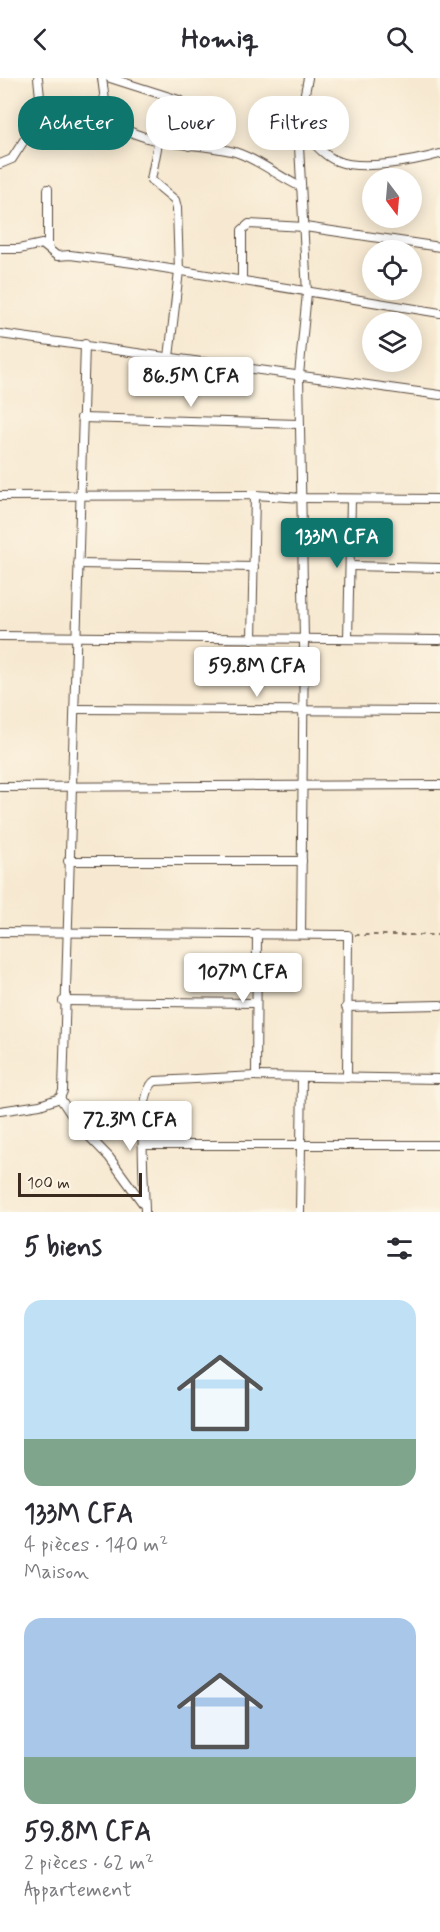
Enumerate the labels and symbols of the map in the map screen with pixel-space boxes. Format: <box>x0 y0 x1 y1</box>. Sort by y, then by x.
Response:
north arrow <box>362 168 422 228</box>
pin: 86.5M CFA <box>122 357 260 408</box>
pin: 133M CFA <box>275 518 399 569</box>
pin: 59.8M CFA <box>188 647 326 698</box>
pin: 107M CFA <box>181 953 305 1004</box>
pin: 72.3M CFA <box>61 1101 199 1152</box>
scale bar <box>18 1170 142 1198</box>

